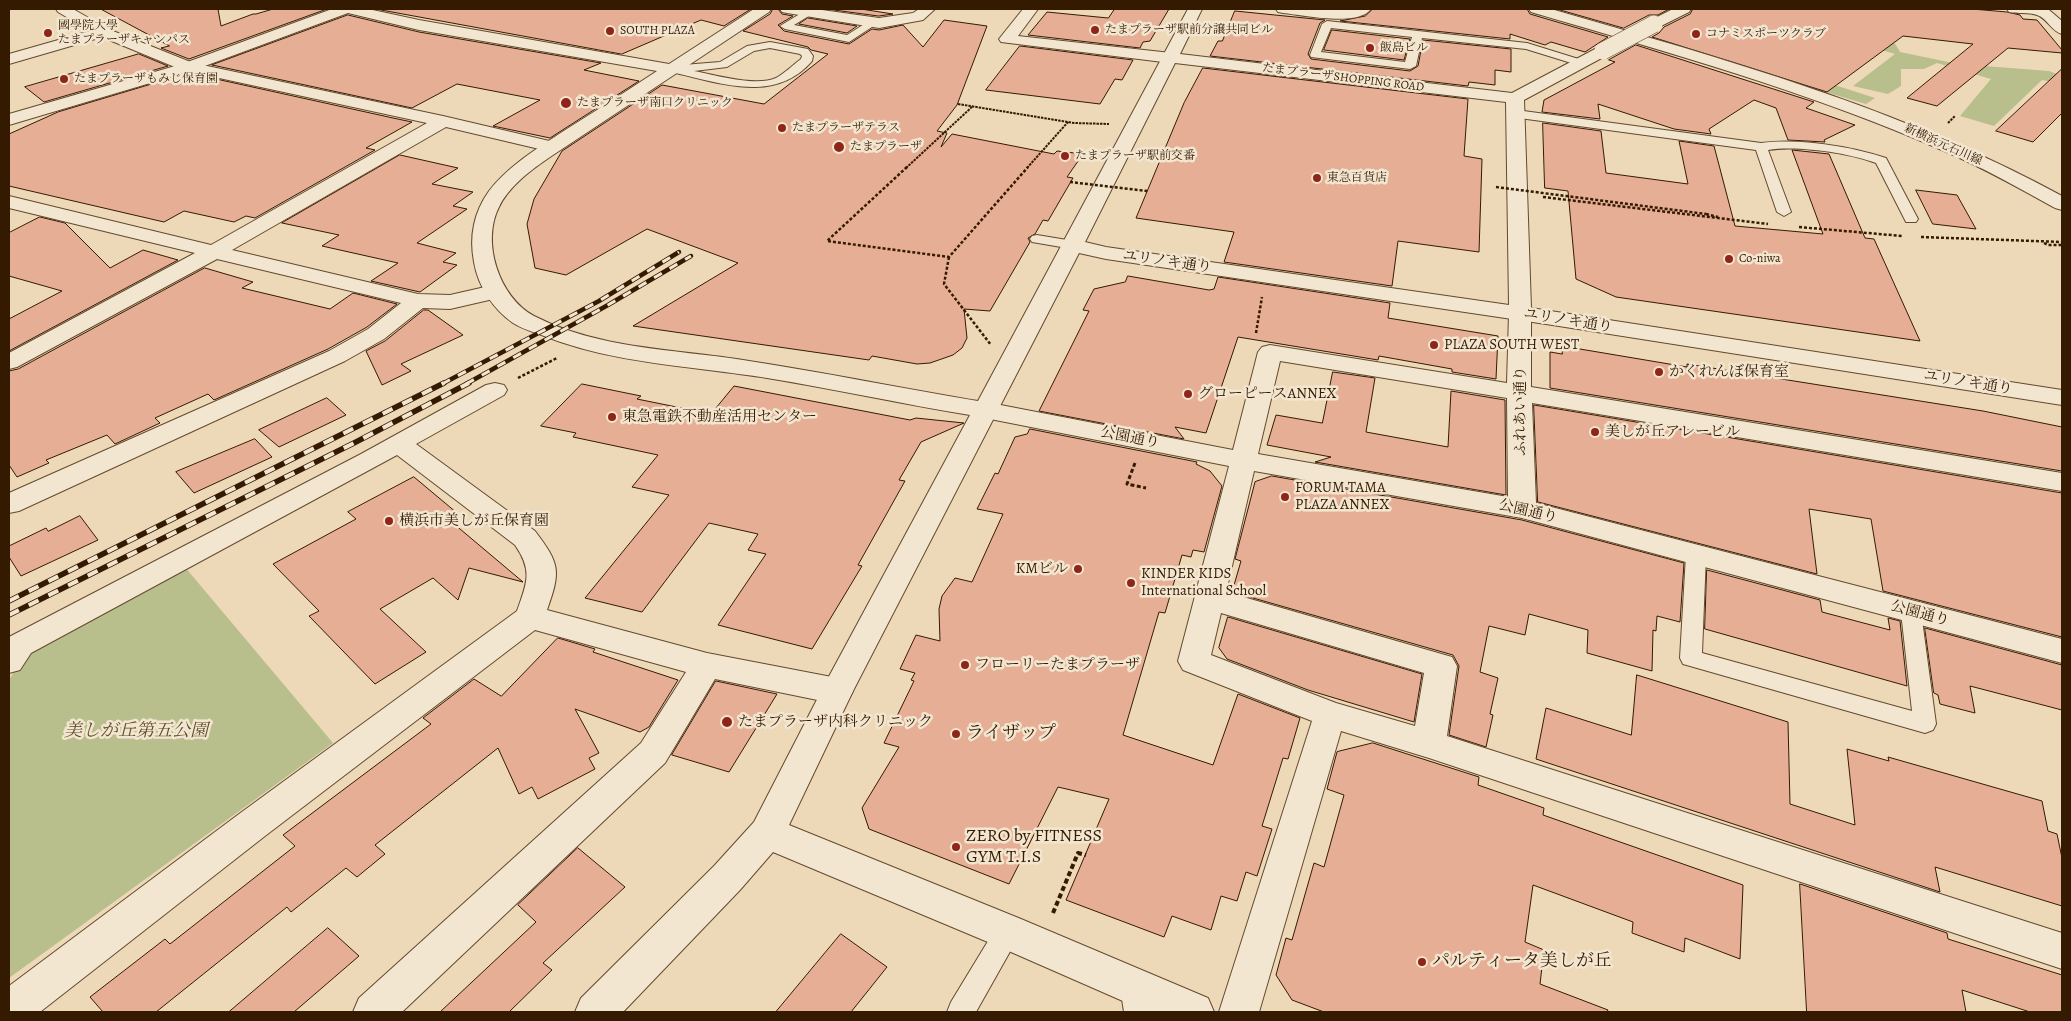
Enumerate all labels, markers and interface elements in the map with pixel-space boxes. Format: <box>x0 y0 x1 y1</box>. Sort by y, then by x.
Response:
place label: 國學院大學 たまプラーザキャンパス <box>58 19 190 47</box>
place label: たまプラーザ駅前分譲共同ビル <box>1105 23 1273 37</box>
place label: SOUTH PLAZA <box>620 24 695 38</box>
marker: たまプラーザ駅前分譲共同ビル <box>1089 24 1101 36</box>
marker: SOUTH PLAZA <box>604 25 616 37</box>
marker: 國學院大學 たまプラーザキャンパス <box>42 27 54 39</box>
place label: コナミスポーツクラブ <box>1706 27 1826 41</box>
marker: コナミスポーツクラブ <box>1690 28 1702 40</box>
place label: 飯島ビル <box>1380 41 1428 55</box>
marker: 飯島ビル <box>1364 42 1376 54</box>
street label: たまプラーザSHOPPING ROAD <box>1261 61 1425 95</box>
place label: たまプラーザもみじ保育園 <box>74 72 218 86</box>
marker: たまプラーザもみじ保育園 <box>58 73 70 85</box>
marker: たまプラーザ南口クリニック <box>559 96 573 110</box>
place label: たまプラーザ南口クリニック <box>577 96 733 110</box>
place label: たまプラーザテラス <box>792 121 900 135</box>
street label: 新横浜元石川線 <box>1902 121 1984 169</box>
marker: たまプラーザテラス <box>776 122 788 134</box>
marker: たまプラーザ <box>832 140 846 154</box>
place label: たまプラーザ <box>850 140 922 154</box>
place label: たまプラーザ駅前交番 <box>1075 149 1195 163</box>
marker: たまプラーザ駅前交番 <box>1059 150 1071 162</box>
place label: 東急百貨店 <box>1327 171 1387 185</box>
marker: 東急百貨店 <box>1311 172 1323 184</box>
street label: ユリノキ通り <box>1121 247 1213 277</box>
place label: Co-niwa <box>1739 252 1781 266</box>
marker: Co-niwa <box>1723 253 1735 265</box>
street label: ユリノキ通り <box>1522 305 1614 337</box>
place label: PLAZA SOUTH WEST <box>1444 336 1579 354</box>
marker: PLAZA SOUTH WEST <box>1428 339 1440 351</box>
place label: かくれんぼ保育室 <box>1669 363 1789 381</box>
street label: ふれあい通り <box>1512 366 1530 456</box>
marker: かくれんぼ保育室 <box>1653 366 1665 378</box>
street label: ユリノキ通り <box>1922 367 2014 399</box>
place label: グローピースANNEX <box>1198 385 1336 403</box>
marker: グローピースANNEX <box>1182 388 1194 400</box>
place label: 東急電鉄不動産活用センター <box>622 408 817 426</box>
marker: 東急電鉄不動産活用センター <box>606 411 618 423</box>
street label: 公園通り <box>1099 423 1161 453</box>
place label: 美しが丘アレービル <box>1605 423 1740 441</box>
marker: 美しが丘アレービル <box>1589 426 1601 438</box>
place label: FORUM TAMA PLAZA ANNEX <box>1295 479 1389 514</box>
marker: FORUM TAMA PLAZA ANNEX <box>1279 491 1291 503</box>
street label: 公園通り <box>1497 496 1559 528</box>
place label: 横浜市美しが丘保育園 <box>399 512 549 530</box>
marker: 横浜市美しが丘保育園 <box>383 515 395 527</box>
place label: KMビル <box>1016 560 1068 578</box>
marker: KMビル <box>1072 563 1084 575</box>
place label: KINDER KIDS International School <box>1141 565 1266 600</box>
marker: KINDER KIDS International School <box>1125 577 1137 589</box>
street label: 公園通り <box>1889 598 1951 630</box>
place label: フローリーたまプラーザ <box>975 656 1140 674</box>
marker: フローリーたまプラーザ <box>959 659 971 671</box>
place label: たまプラーザ内科クリニック <box>738 713 933 731</box>
marker: たまプラーザ内科クリニック <box>720 715 734 729</box>
park label: 美しが丘第五公園 <box>64 721 208 743</box>
place label: ライザップ <box>966 723 1056 745</box>
marker: ライザップ <box>950 728 962 740</box>
place label: ZERO by FITNESS GYM T.I.S <box>966 826 1102 869</box>
marker: ZERO by FITNESS GYM T.I.S <box>950 841 962 853</box>
place label: パルティータ美しが丘 <box>1432 951 1612 973</box>
marker: パルティータ美しが丘 <box>1416 956 1428 968</box>

